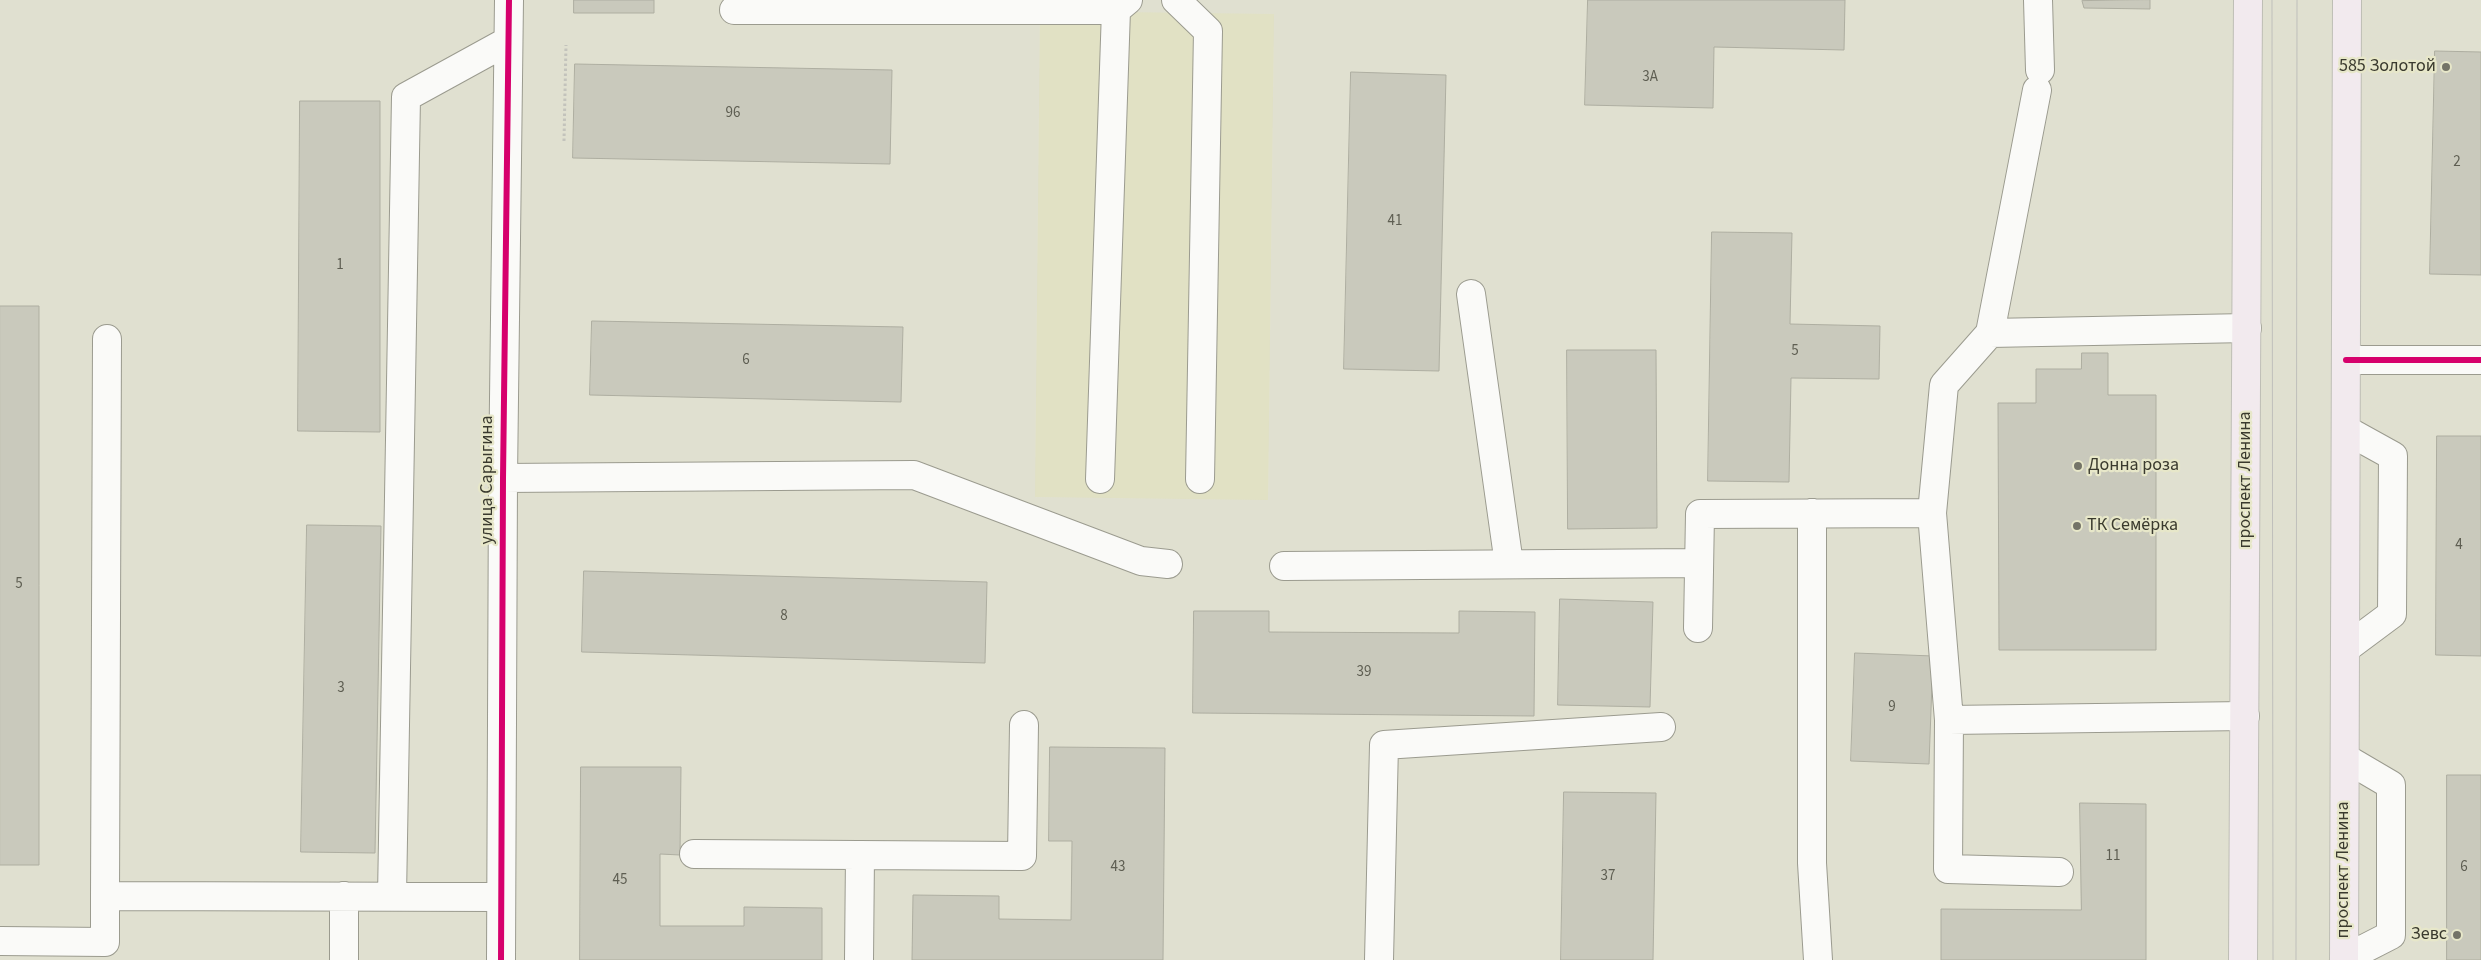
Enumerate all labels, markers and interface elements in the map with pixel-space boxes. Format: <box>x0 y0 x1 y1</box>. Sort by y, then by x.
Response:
place label: 585 Золотой <box>2339 56 2436 78</box>
marker: 585 Золотой <box>2440 61 2452 73</box>
house number: 3А <box>1642 69 1658 87</box>
house number: 96 <box>726 105 740 123</box>
house number: 2 <box>2453 154 2461 172</box>
house number: 41 <box>1388 213 1402 231</box>
house number: 1 <box>336 257 344 275</box>
house number: 5 <box>1791 343 1799 361</box>
house number: 6 <box>742 352 750 370</box>
street label: проспект Ленина <box>2235 411 2257 549</box>
street label: улица Сарыгина <box>477 415 499 545</box>
place label: Донна роза <box>2088 455 2179 477</box>
marker: Донна роза <box>2072 460 2084 472</box>
place label: ТК Семёрка <box>2087 515 2178 537</box>
marker: ТК Семёрка <box>2071 520 2083 532</box>
house number: 4 <box>2455 537 2463 555</box>
house number: 5 <box>15 576 23 594</box>
house number: 8 <box>780 608 788 626</box>
house number: 39 <box>1357 664 1371 682</box>
house number: 3 <box>337 680 345 698</box>
house number: 9 <box>1888 699 1896 717</box>
street label: проспект Ленина <box>2333 801 2355 939</box>
house number: 11 <box>2106 848 2120 866</box>
house number: 43 <box>1111 859 1125 877</box>
house number: 6 <box>2460 859 2468 877</box>
house number: 37 <box>1601 868 1615 886</box>
house number: 45 <box>613 872 627 890</box>
place label: Зевс <box>2411 924 2447 946</box>
marker: Зевс <box>2451 929 2463 941</box>

